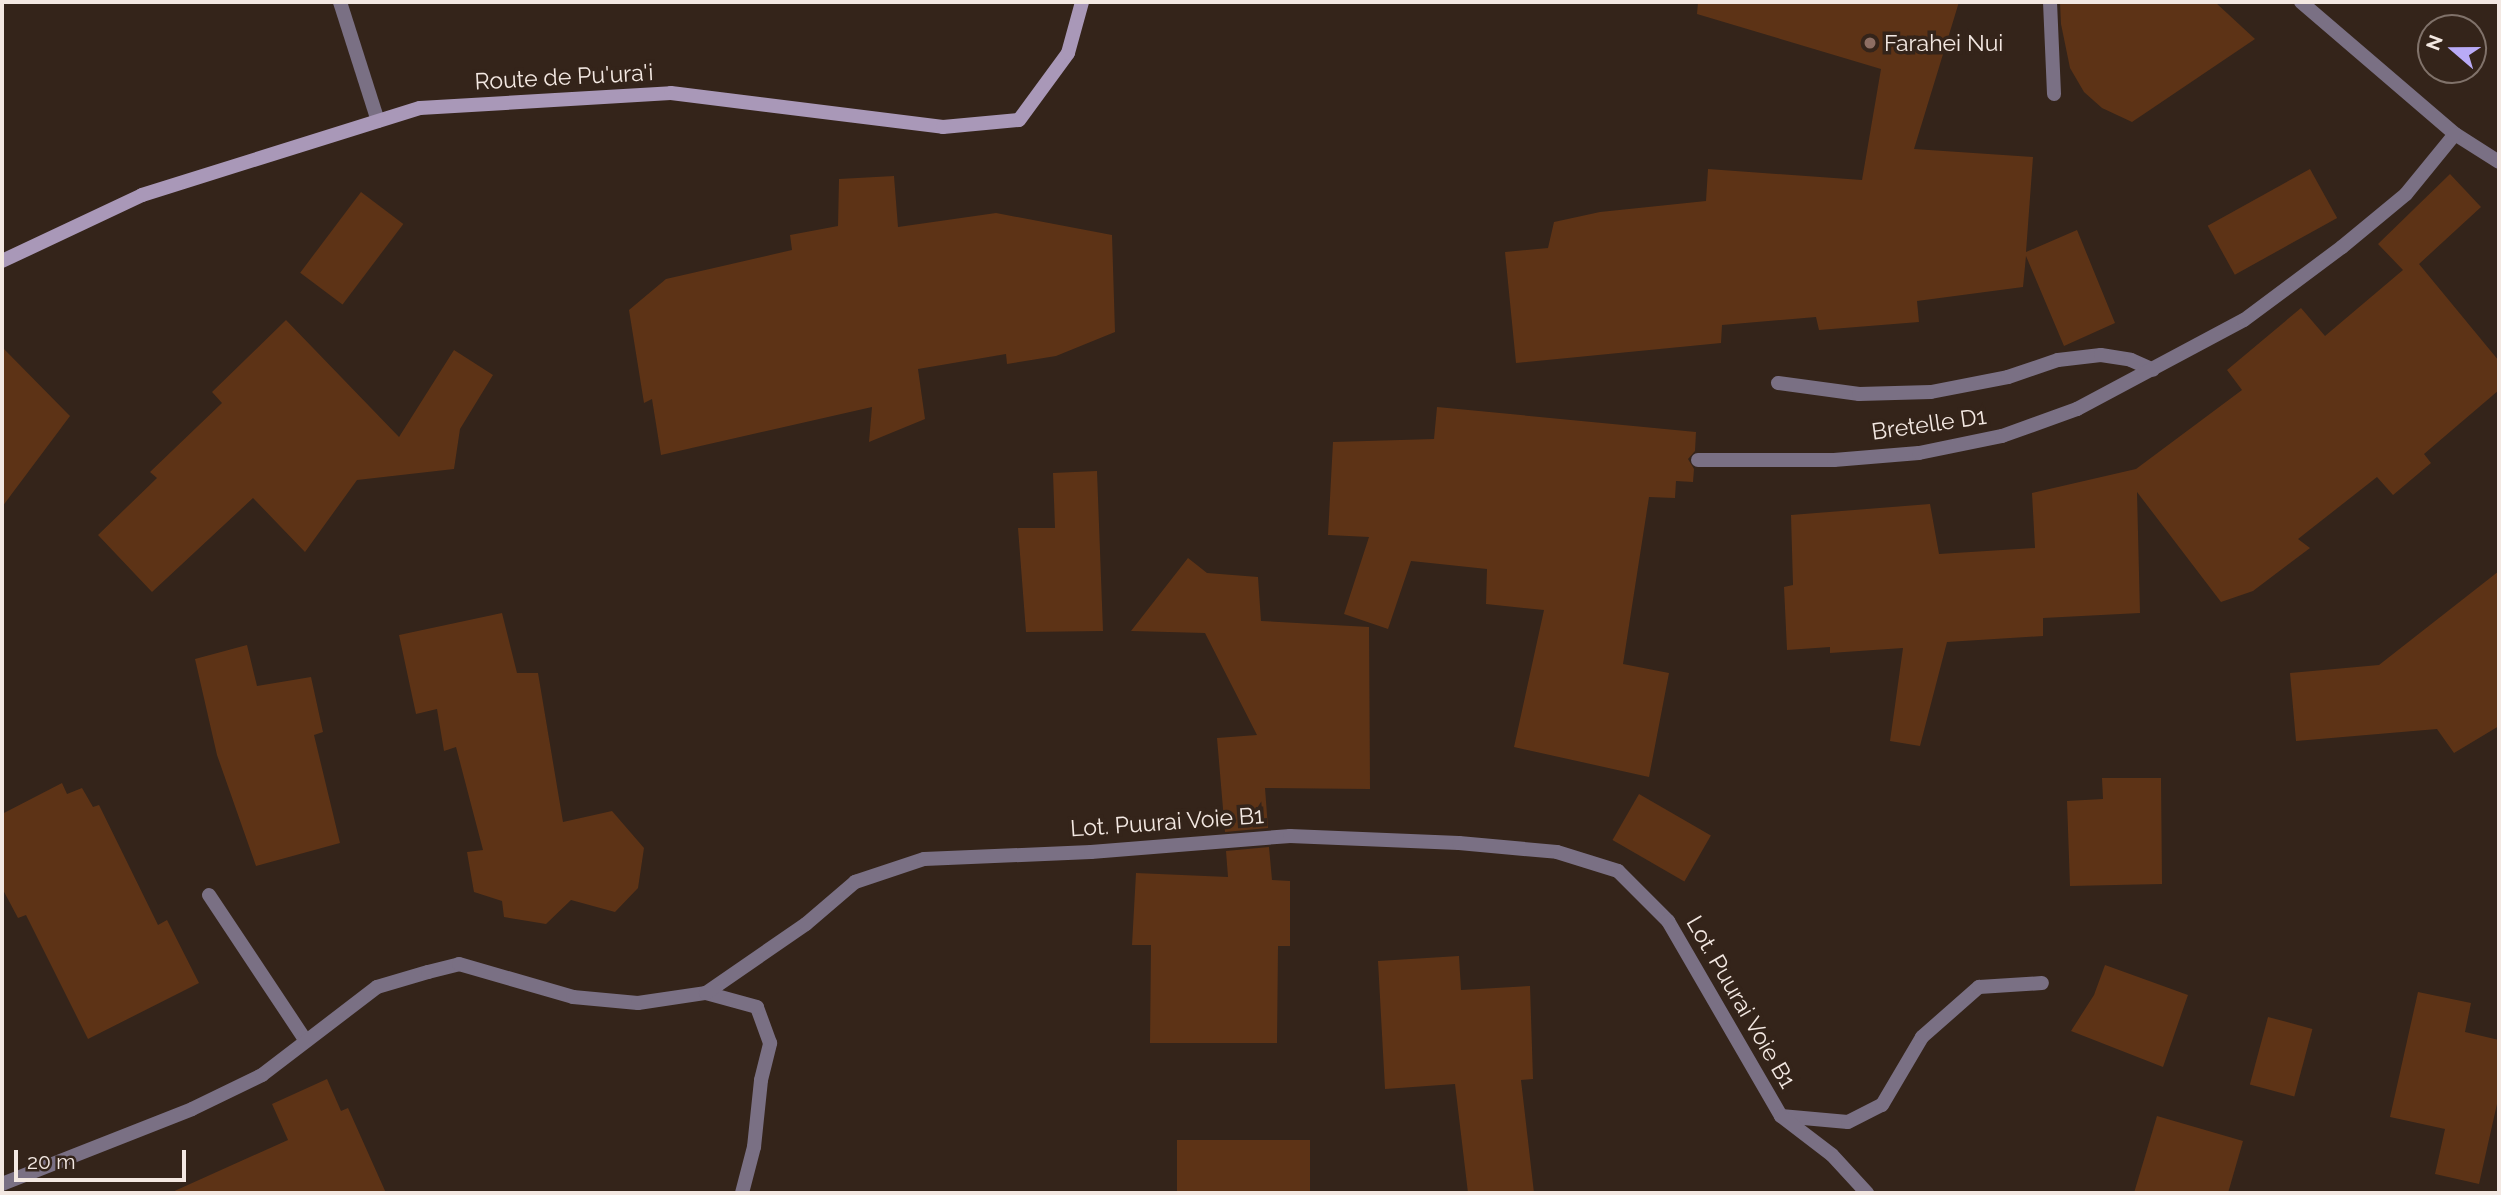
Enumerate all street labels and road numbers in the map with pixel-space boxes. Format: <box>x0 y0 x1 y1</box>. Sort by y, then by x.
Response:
street label: Route de Pu'ura'i <box>474 59 654 95</box>
street label: Bretelle D1 <box>1870 402 1988 446</box>
street label: Lot. Puurai Voie B1 <box>1069 801 1265 843</box>
street label: Lot. Puurai Voie B1 <box>1680 911 1802 1093</box>

